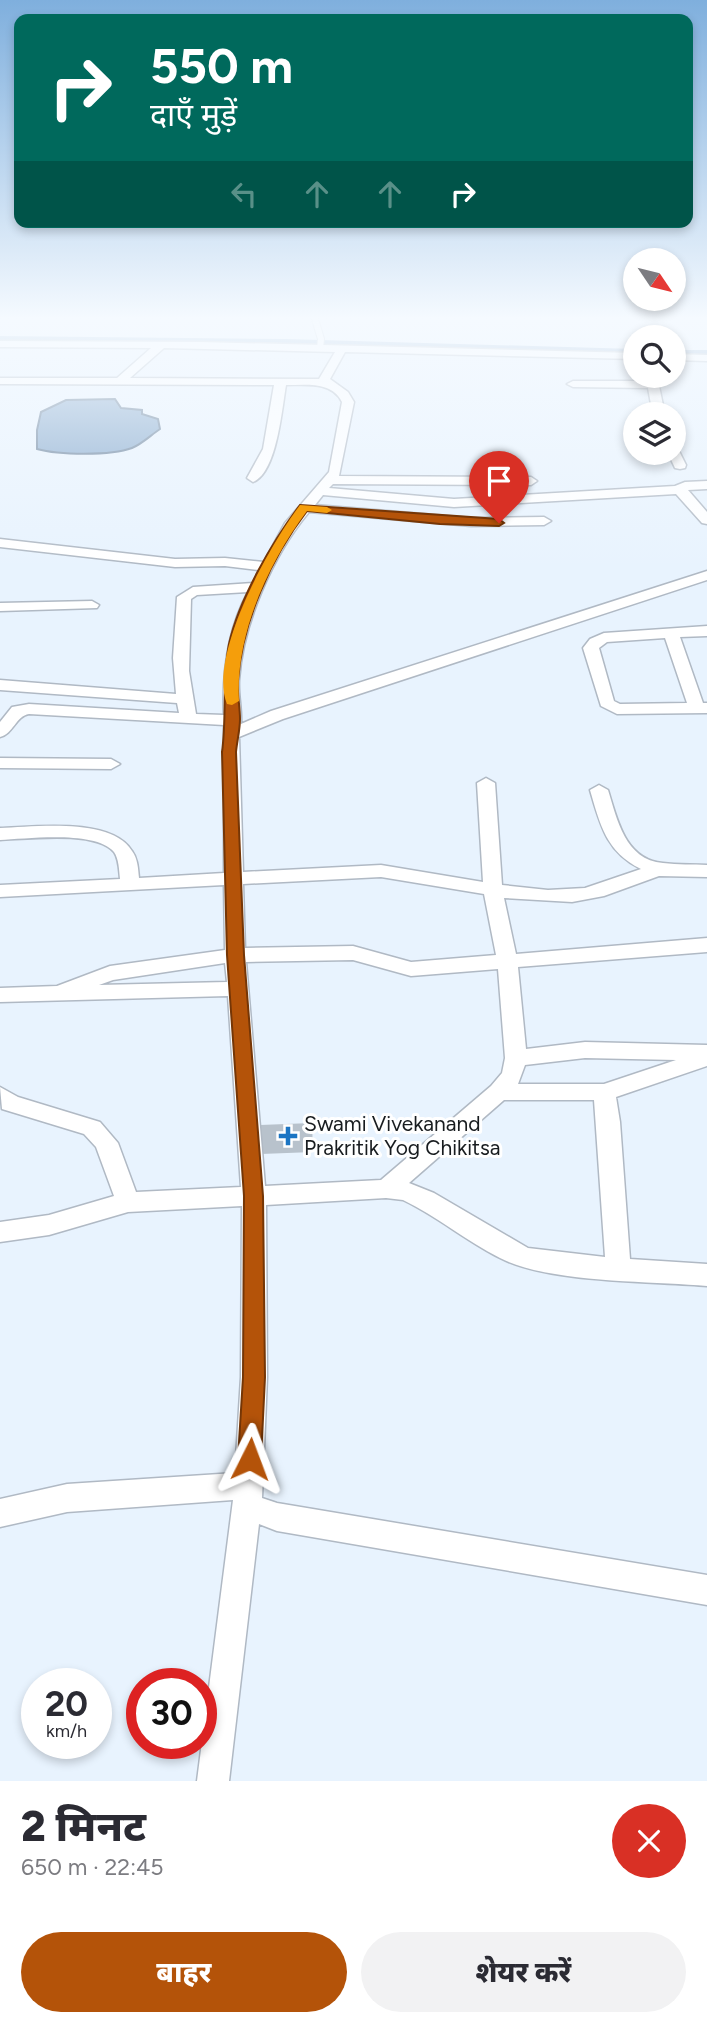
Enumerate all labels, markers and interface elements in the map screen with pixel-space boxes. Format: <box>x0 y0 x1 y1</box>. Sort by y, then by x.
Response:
text: 550 m <box>150 36 293 95</box>
icon: right <box>35 42 126 133</box>
text: दाएँ मुड़ें <box>150 96 237 134</box>
icon: left <box>225 175 263 213</box>
icon: ahead <box>298 175 336 213</box>
icon: ahead <box>371 175 409 213</box>
icon: right <box>444 175 482 213</box>
north arrow <box>623 248 686 312</box>
map controls <box>623 248 686 465</box>
button: search <box>623 325 686 388</box>
button: layers <box>623 402 686 465</box>
pin <box>469 451 529 523</box>
icon: arrive <box>480 462 518 500</box>
place label: Swami Vivekanand Prakritik Yog Chikitsa <box>304 1111 501 1160</box>
marker: Swami Vivekanand Prakritik Yog Chikitsa <box>278 1126 298 1146</box>
position arrow <box>213 1422 287 1496</box>
speed limit sign: 30 <box>126 1668 217 1759</box>
text: 20 <box>45 1683 88 1725</box>
text: km/h <box>46 1720 87 1742</box>
text: 2 मिनट <box>21 1801 146 1852</box>
button: close <box>612 1804 686 1878</box>
text: 650 m · 22:45 <box>21 1853 164 1881</box>
button: बाहर <box>21 1932 347 2012</box>
button: शेयर करें <box>361 1932 686 2012</box>

